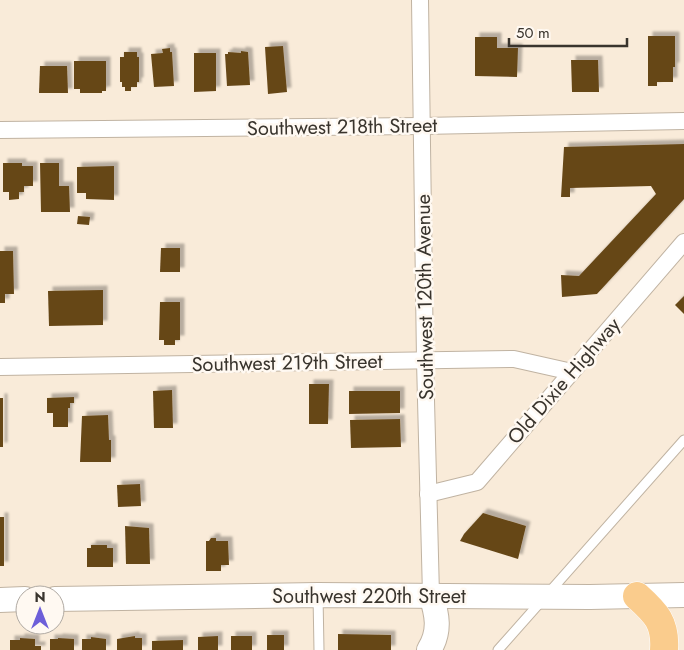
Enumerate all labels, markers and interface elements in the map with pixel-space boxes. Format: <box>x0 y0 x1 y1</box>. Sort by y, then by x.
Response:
scale bar <box>509 15 626 47</box>
text: 50 m <box>516 22 550 44</box>
street label: Southwest 218th Street <box>247 111 438 143</box>
street label: Southwest 120th Avenue <box>409 194 441 400</box>
street label: Old Dixie Highway <box>501 311 627 451</box>
street label: Southwest 219th Street <box>191 347 383 379</box>
street label: Southwest 220th Street <box>272 582 466 611</box>
north arrow <box>15 585 65 635</box>
text: N <box>34 587 46 607</box>

